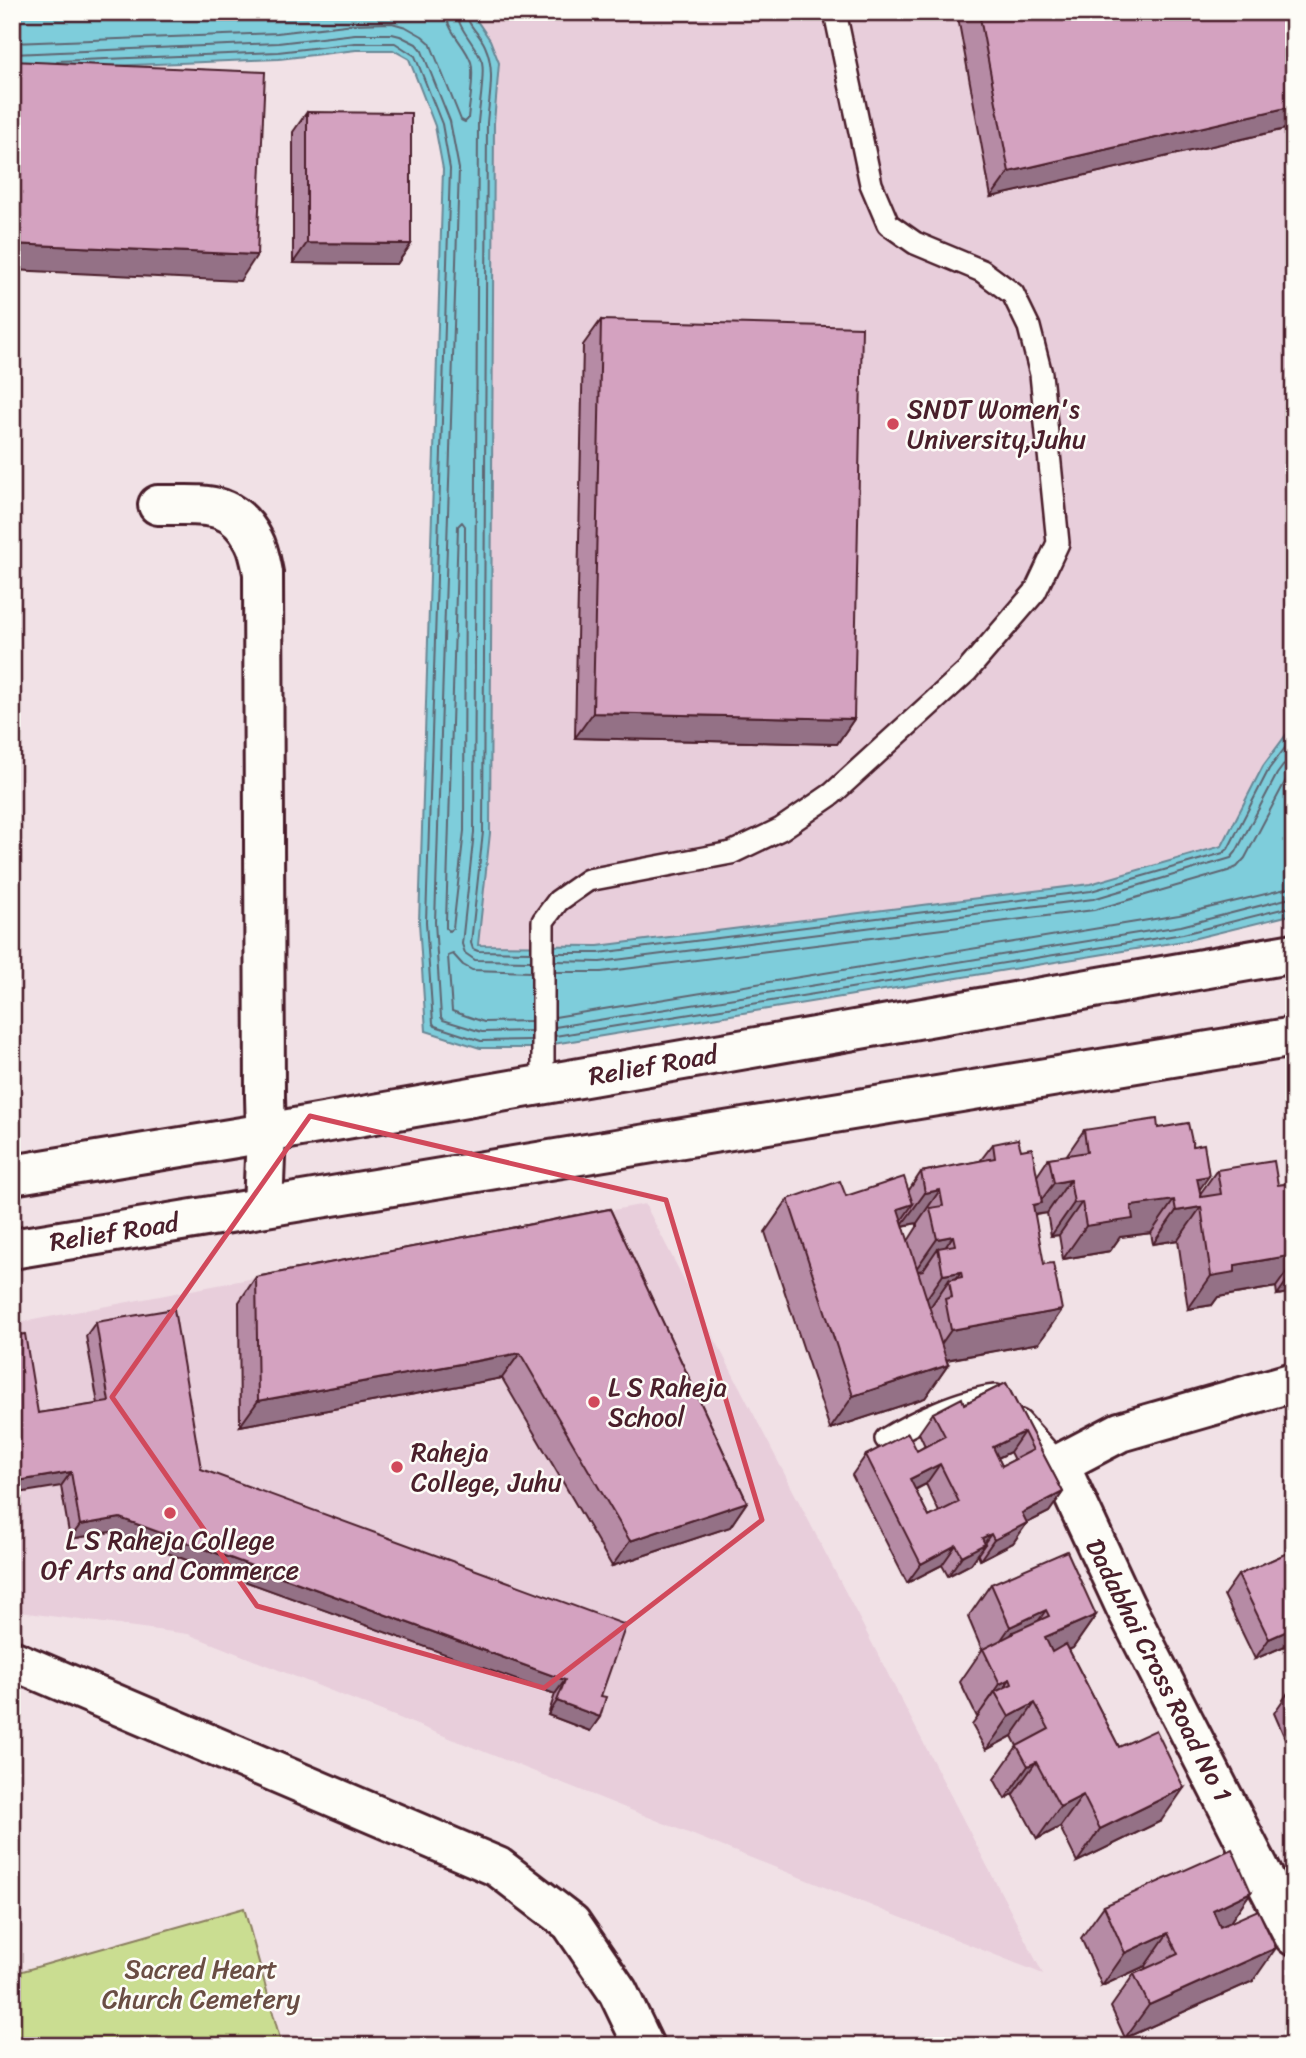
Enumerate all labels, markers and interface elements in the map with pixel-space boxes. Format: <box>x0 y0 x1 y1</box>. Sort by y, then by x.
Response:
place label: SNDT Women's University,Juhu <box>907 386 1086 462</box>
marker: SNDT Women's University,Juhu <box>885 416 901 432</box>
street label: Relief Road <box>585 1031 723 1099</box>
street label: Relief Road <box>46 1199 184 1265</box>
place label: L S Raheja School <box>608 1364 727 1440</box>
marker: L S Raheja School <box>586 1394 602 1410</box>
place label: Raheja College, Juhu <box>411 1429 562 1505</box>
marker: Raheja College, Juhu <box>389 1459 405 1475</box>
marker: L S Raheja College Of Arts and Commerce <box>162 1505 178 1521</box>
place label: L S Raheja College Of Arts and Commerce <box>41 1517 299 1593</box>
street label: Dadabhai Cross Road No 1 <box>1072 1530 1246 1810</box>
park label: Sacred Heart Church Cemetery <box>102 1946 300 2022</box>

